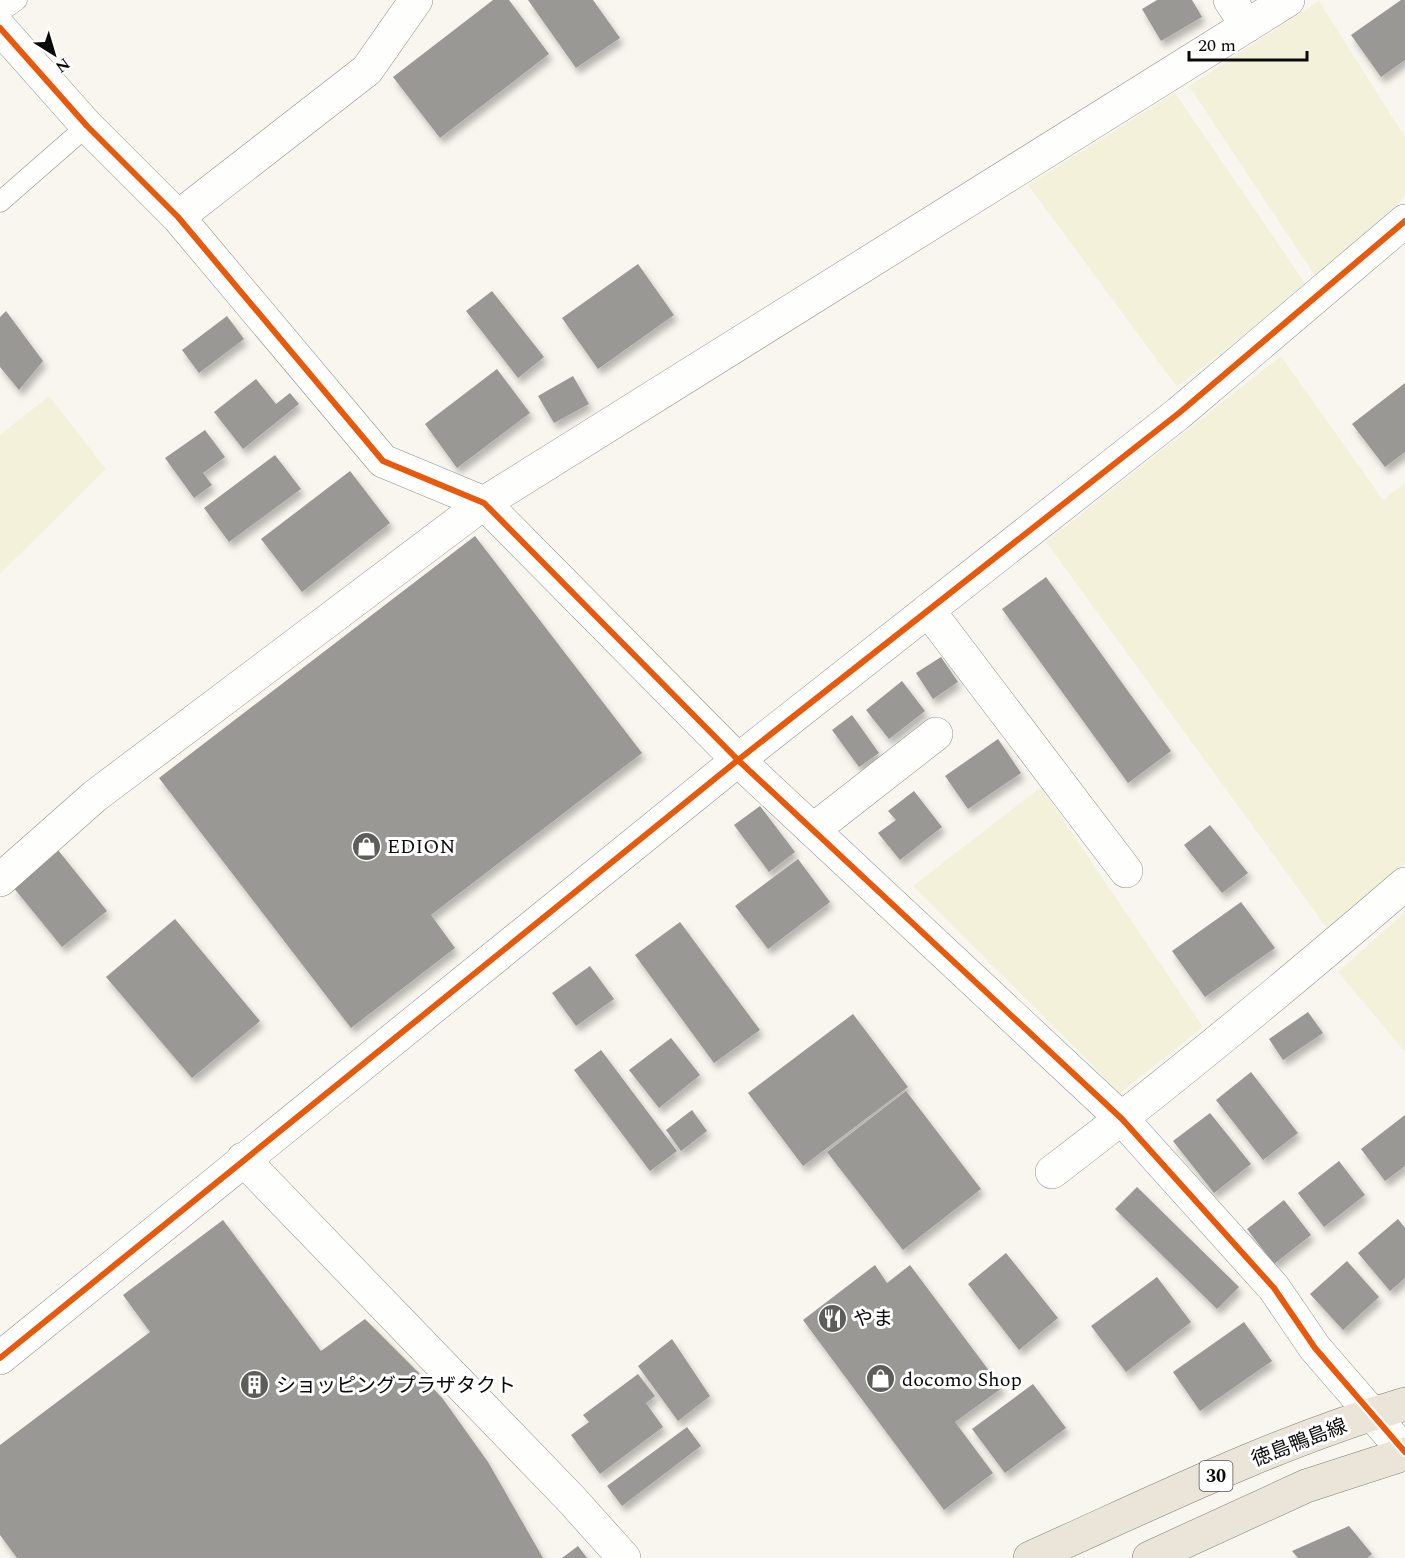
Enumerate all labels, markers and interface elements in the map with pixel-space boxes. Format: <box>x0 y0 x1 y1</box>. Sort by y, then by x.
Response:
north arrow <box>24 24 84 84</box>
scale bar <box>1189 24 1308 62</box>
text: 20 m <box>1198 32 1236 59</box>
text: N <box>50 52 75 79</box>
shop icon: EDION <box>350 830 382 862</box>
place label: EDION <box>387 832 455 862</box>
restaurant icon: やま <box>816 1302 848 1334</box>
place label: やま <box>853 1304 893 1334</box>
shop icon: docomo Shop <box>865 1363 897 1395</box>
place label: docomo Shop <box>902 1365 1022 1395</box>
building icon: ショッピングプラザタクト <box>239 1369 271 1401</box>
place label: ショッピングプラザタクト <box>276 1371 516 1401</box>
street label: 徳島鴨島線 <box>1247 1411 1351 1475</box>
road number: 30 <box>1200 1461 1232 1491</box>

